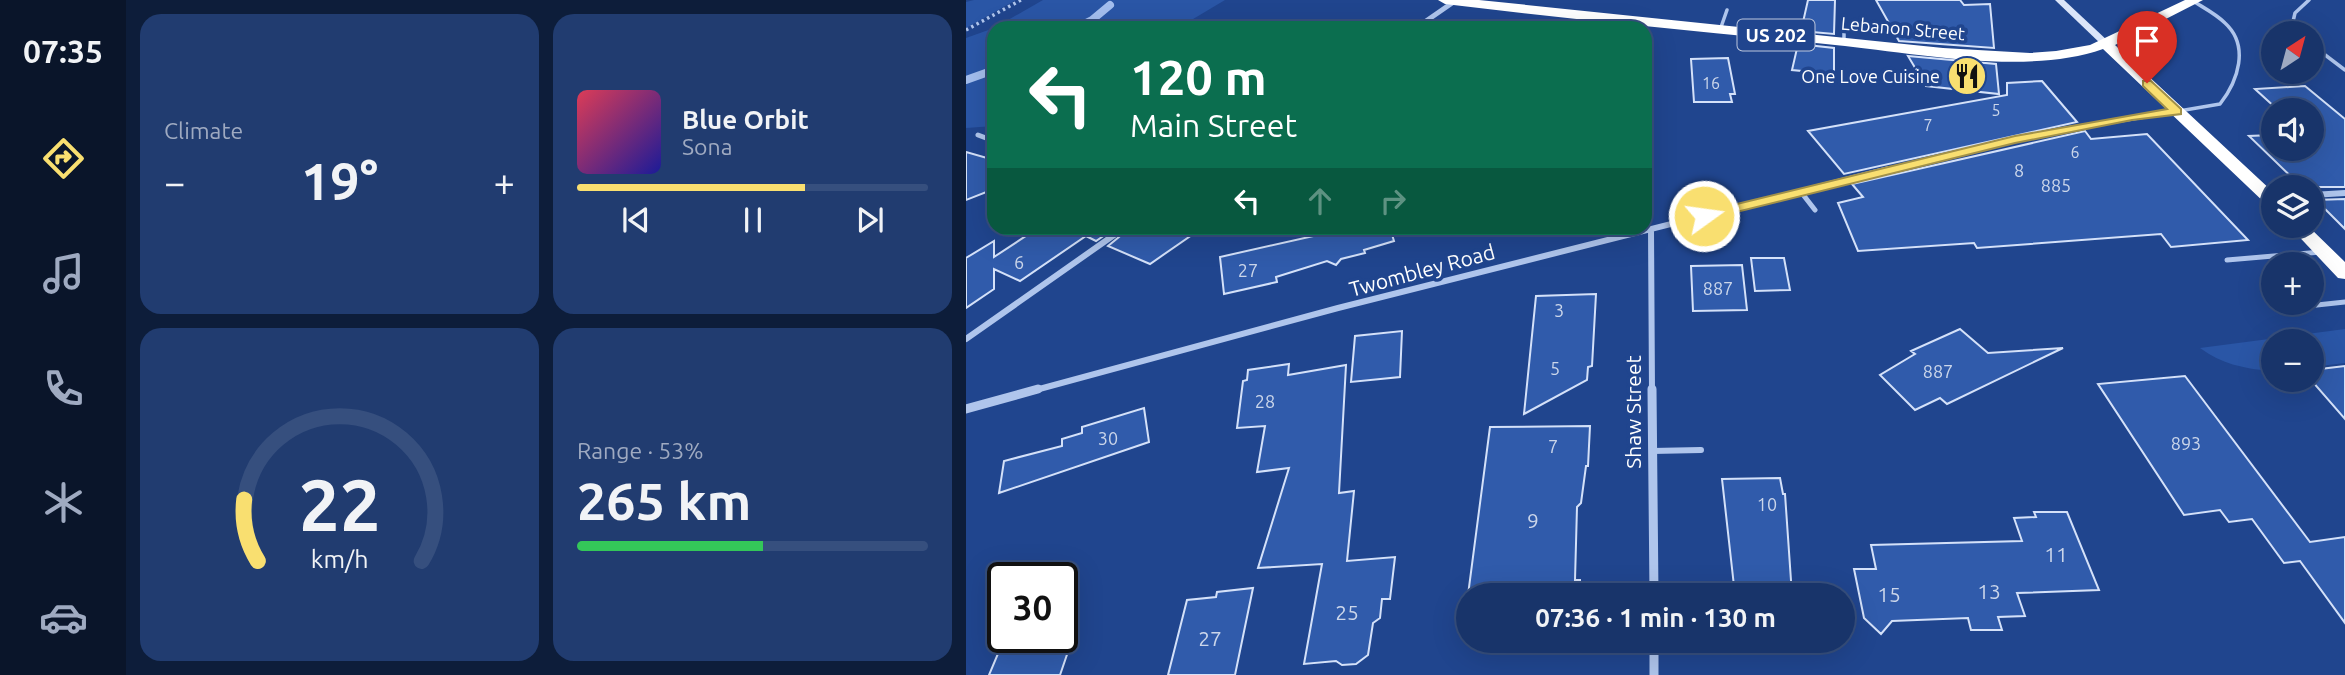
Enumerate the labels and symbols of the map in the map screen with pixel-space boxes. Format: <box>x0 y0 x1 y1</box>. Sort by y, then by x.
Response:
pin <box>2117 11 2177 83</box>
street label: Lebanon Street <box>1840 13 1966 43</box>
road number: US 202 <box>1738 20 1814 50</box>
north arrow <box>2261 21 2324 84</box>
restaurant icon: One Love Cuisine <box>1946 55 1988 97</box>
place label: One Love Cuisine <box>1801 66 1940 86</box>
house number: 16 <box>1702 74 1720 92</box>
house number: 5 <box>1991 101 2001 119</box>
house number: 7 <box>1923 116 1933 134</box>
house number: 6 <box>2070 143 2080 161</box>
house number: 8 <box>2014 160 2024 180</box>
house number: 885 <box>2041 175 2071 195</box>
position arrow <box>1667 179 1741 253</box>
street label: Twombley Road <box>1347 239 1497 301</box>
house number: 6 <box>1014 252 1024 272</box>
house number: 27 <box>1238 260 1258 280</box>
house number: 887 <box>1703 278 1733 298</box>
house number: 3 <box>1554 300 1564 320</box>
street label: Shaw Street <box>1621 355 1645 469</box>
house number: 5 <box>1550 358 1560 378</box>
house number: 887 <box>1923 361 1953 381</box>
house number: 28 <box>1255 391 1275 411</box>
house number: 30 <box>1098 428 1118 448</box>
house number: 893 <box>2171 433 2201 453</box>
house number: 7 <box>1548 436 1558 456</box>
house number: 10 <box>1757 494 1777 514</box>
house number: 9 <box>1527 508 1539 532</box>
house number: 11 <box>2044 542 2068 566</box>
speed limit sign: 30 <box>987 562 1078 653</box>
house number: 13 <box>1977 579 2001 603</box>
house number: 15 <box>1877 582 1901 606</box>
house number: 25 <box>1335 600 1359 624</box>
house number: 27 <box>1198 626 1222 650</box>

